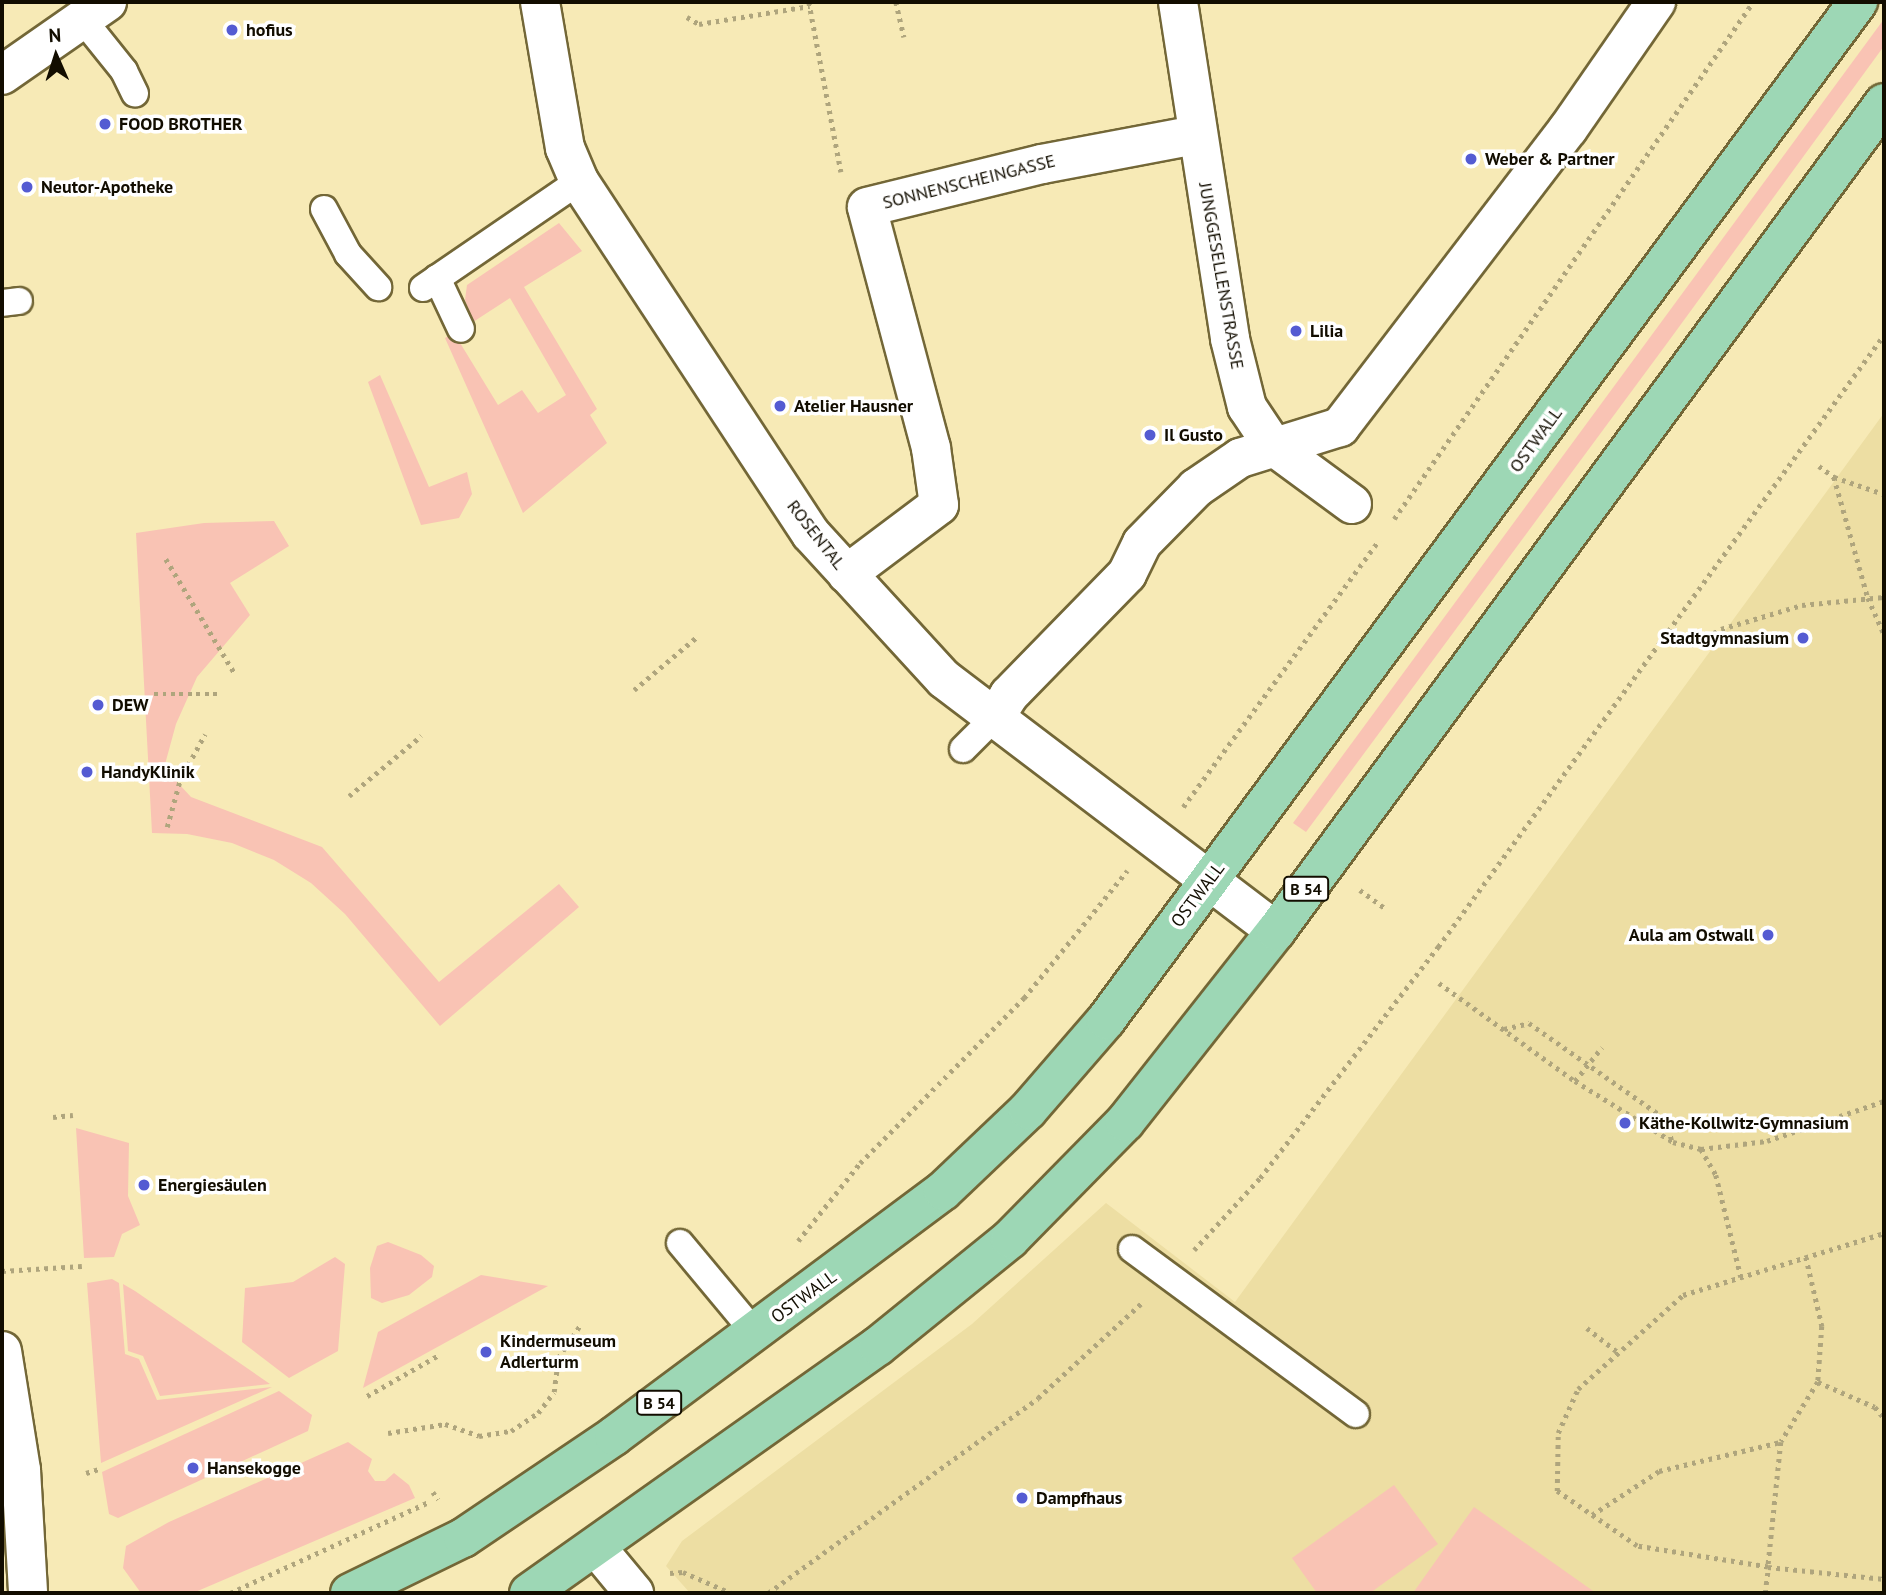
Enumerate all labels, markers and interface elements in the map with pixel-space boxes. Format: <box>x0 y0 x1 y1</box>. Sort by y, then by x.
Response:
place label: hofius <box>246 19 293 41</box>
north arrow <box>21 21 91 91</box>
marker: hofius <box>224 22 240 38</box>
text: N <box>48 23 62 47</box>
place label: FOOD BROTHER <box>119 113 243 135</box>
marker: FOOD BROTHER <box>97 116 113 132</box>
place label: Weber & Partner <box>1485 148 1615 170</box>
street label: SONNENSCHEINGASSE <box>880 150 1058 214</box>
marker: Weber & Partner <box>1463 151 1479 167</box>
place label: Neutor-Apotheke <box>41 176 173 198</box>
marker: Neutor-Apotheke <box>19 179 35 195</box>
street label: JUNGGESELLENSTRASSE <box>1194 181 1248 371</box>
place label: Lilia <box>1310 320 1343 342</box>
marker: Lilia <box>1288 323 1304 339</box>
place label: Atelier Hausner <box>794 395 913 417</box>
marker: Atelier Hausner <box>772 398 788 414</box>
street label: OSTWALL <box>1505 403 1567 477</box>
place label: Il Gusto <box>1164 424 1223 446</box>
marker: Il Gusto <box>1142 427 1158 443</box>
street label: ROSENTAL <box>782 496 850 574</box>
place label: Stadtgymnasium <box>1660 627 1789 649</box>
marker: Stadtgymnasium <box>1795 630 1811 646</box>
place label: DEW <box>112 694 149 716</box>
marker: DEW <box>90 697 106 713</box>
place label: HandyKlinik <box>101 761 195 783</box>
marker: HandyKlinik <box>79 764 95 780</box>
street label: OSTWALL <box>1167 858 1229 932</box>
road number: B 54 <box>1282 876 1330 902</box>
place label: Aula am Ostwall <box>1629 924 1754 946</box>
marker: Aula am Ostwall <box>1760 927 1776 943</box>
place label: Käthe-Kollwitz-Gymnasium <box>1639 1112 1849 1134</box>
marker: Käthe-Kollwitz-Gymnasium <box>1617 1115 1633 1131</box>
place label: Energiesäulen <box>158 1174 267 1196</box>
marker: Energiesäulen <box>136 1177 152 1193</box>
street label: OSTWALL <box>767 1266 841 1328</box>
place label: Kindermuseum Adlerturm <box>500 1331 616 1374</box>
marker: Kindermuseum Adlerturm <box>478 1344 494 1360</box>
road number: B 54 <box>634 1390 684 1415</box>
place label: Hansekogge <box>207 1457 301 1479</box>
marker: Hansekogge <box>185 1460 201 1476</box>
place label: Dampfhaus <box>1036 1487 1122 1509</box>
marker: Dampfhaus <box>1014 1490 1030 1506</box>

